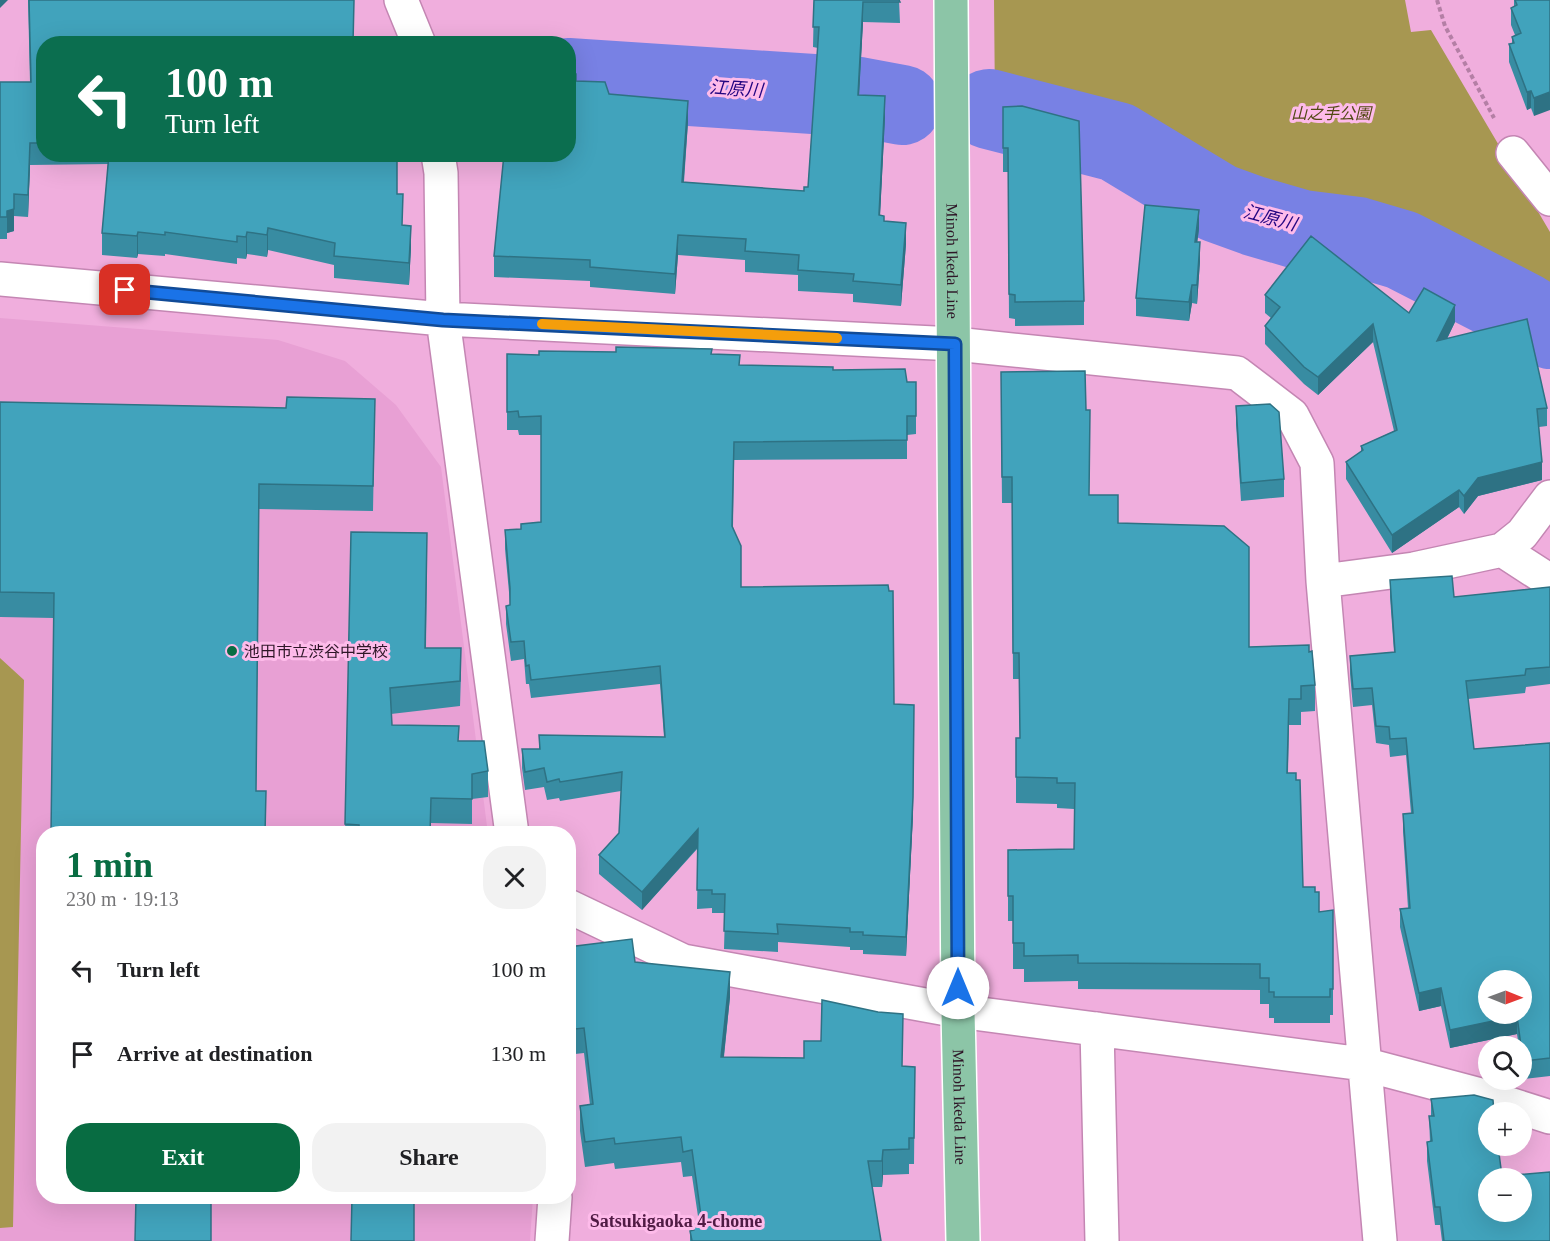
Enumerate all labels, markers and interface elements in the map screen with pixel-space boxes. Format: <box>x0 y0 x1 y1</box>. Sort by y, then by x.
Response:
icon: left <box>66 60 144 138</box>
text: 100 m <box>165 60 274 106</box>
water label: 江原川 <box>708 77 766 101</box>
park label: 山之手公園 <box>1291 105 1373 122</box>
text: Turn left <box>165 109 259 139</box>
water label: 江原川 <box>1241 201 1301 235</box>
street label: Minoh Ikeda Line <box>944 203 962 319</box>
pin <box>99 264 150 315</box>
icon: arrive <box>108 273 141 306</box>
place label: 池田市立渋谷中学校 <box>244 643 388 660</box>
marker: 池田市立渋谷中学校 <box>225 644 239 658</box>
text: 1 min <box>66 845 153 885</box>
button: close <box>483 846 546 909</box>
text: 230 m · 19:13 <box>66 888 179 910</box>
icon: left <box>66 954 99 987</box>
position arrow <box>926 956 990 1020</box>
text: Turn left <box>117 957 200 982</box>
text: 100 m <box>490 957 546 982</box>
north arrow <box>1478 970 1532 1024</box>
map controls <box>1478 970 1532 1222</box>
button: search <box>1478 1036 1532 1090</box>
icon: arrive <box>66 1038 99 1071</box>
text: Arrive at destination <box>117 1041 313 1066</box>
text: 130 m <box>490 1041 546 1066</box>
street label: Minoh Ikeda Line <box>950 1049 970 1165</box>
button: + <box>1478 1102 1532 1156</box>
button: Exit <box>66 1123 300 1192</box>
button: Share <box>312 1123 546 1192</box>
button: − <box>1478 1168 1532 1222</box>
district label: Satsukigaoka 4-chome <box>590 1211 762 1231</box>

